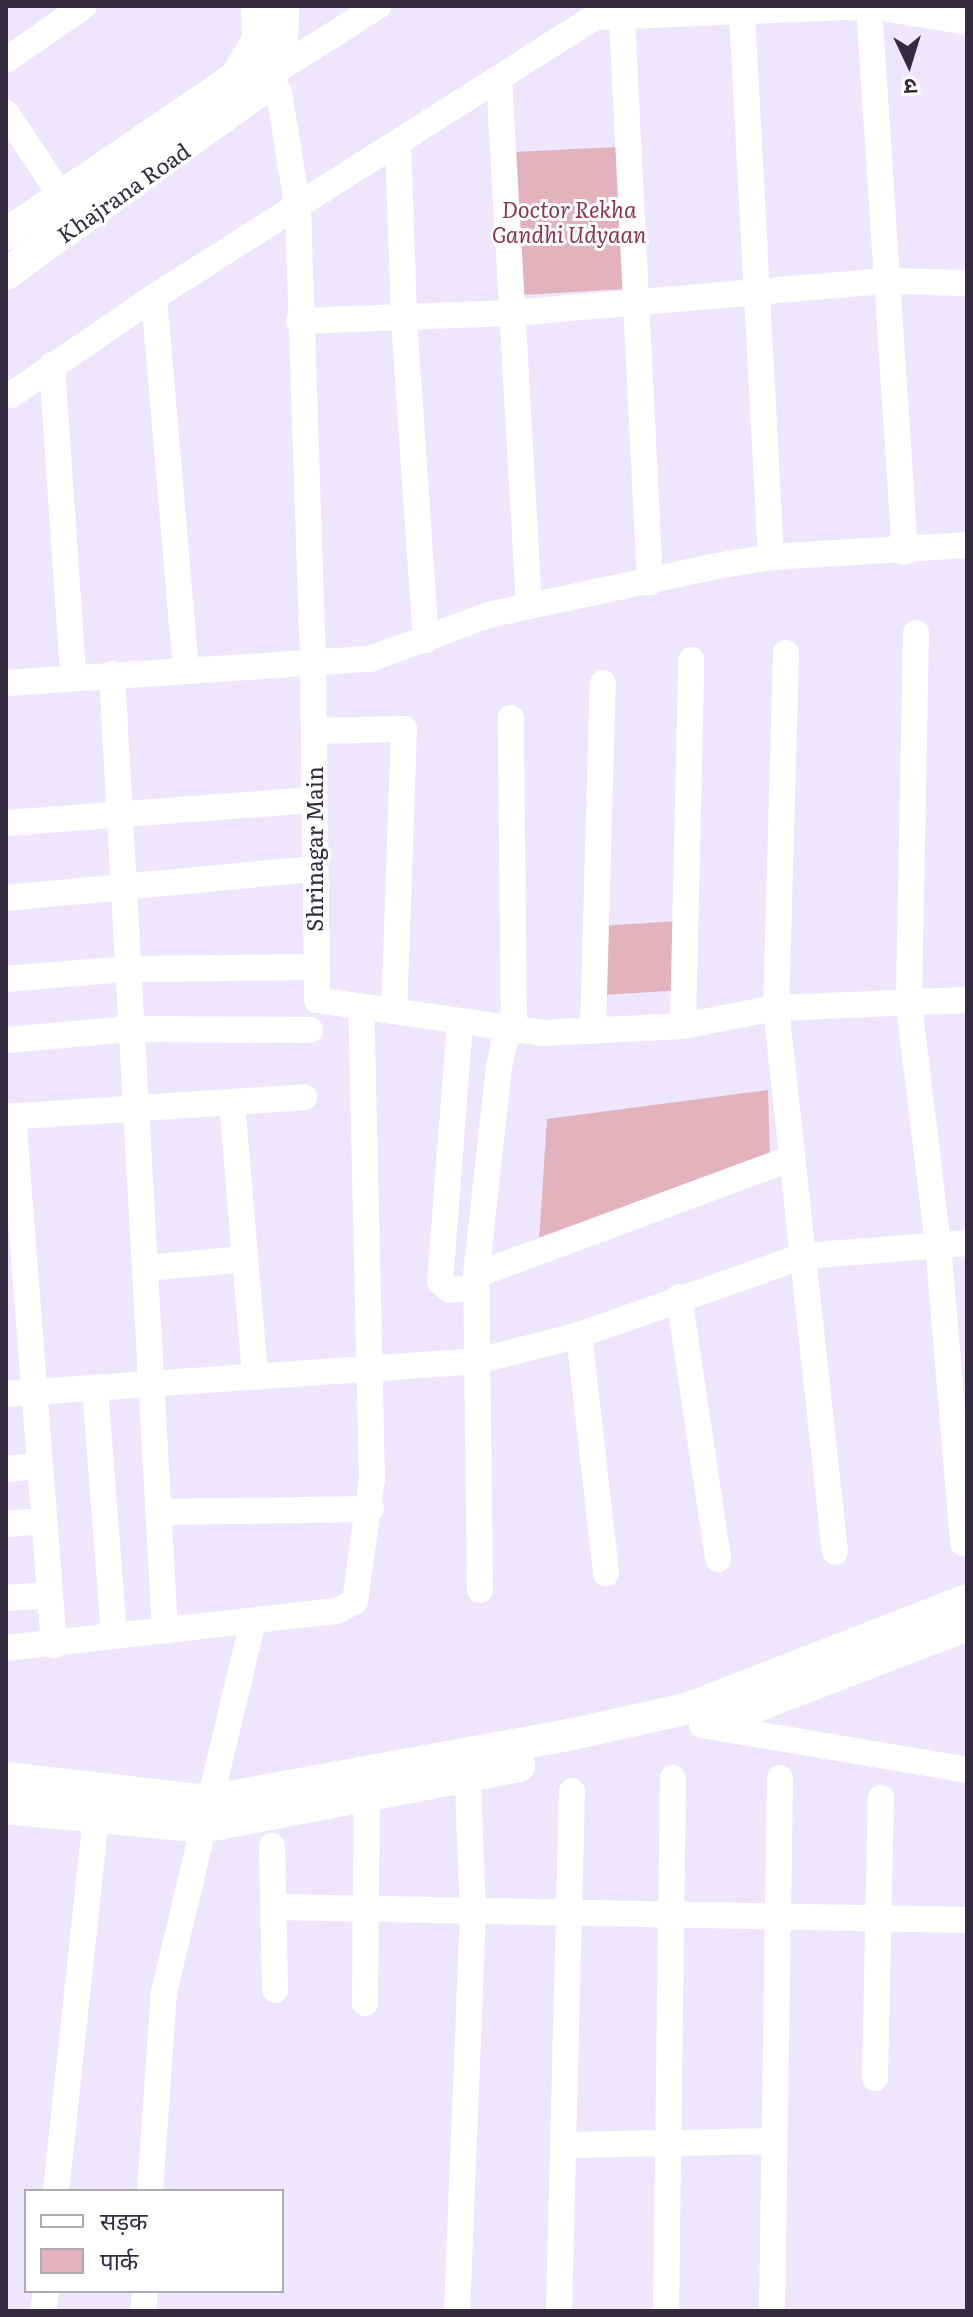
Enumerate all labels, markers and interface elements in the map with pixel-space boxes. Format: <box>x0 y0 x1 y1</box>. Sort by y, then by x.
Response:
north arrow <box>869 24 949 104</box>
text: उ <box>903 72 918 105</box>
street label: Khajrana Road <box>52 137 194 247</box>
park label: Doctor Rekha Gandhi Udyaan <box>492 195 646 246</box>
street label: Shrinagar Main <box>301 766 327 932</box>
legend <box>24 2189 284 2293</box>
text: सड़क <box>100 2202 148 2237</box>
text: पार्क <box>100 2242 138 2277</box>

